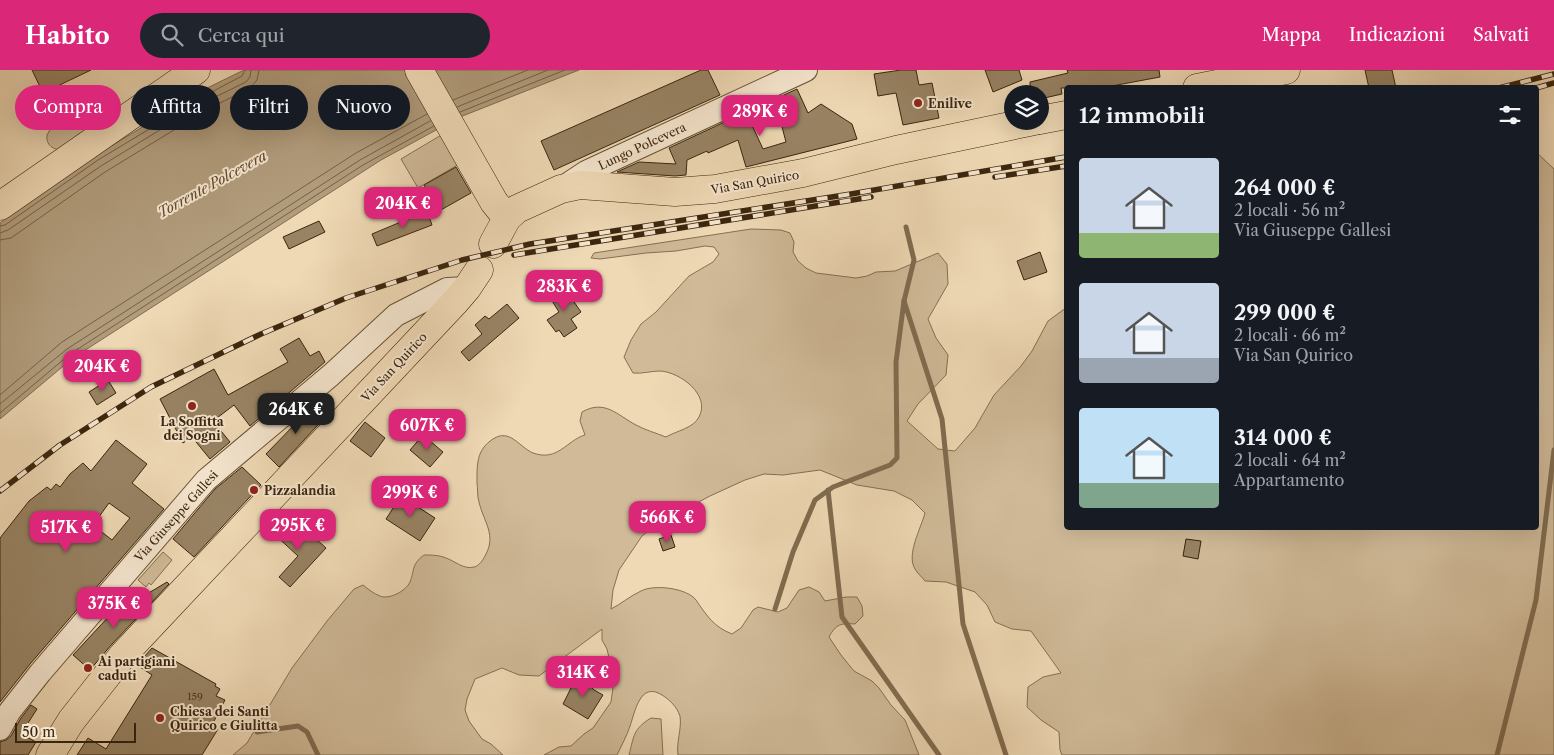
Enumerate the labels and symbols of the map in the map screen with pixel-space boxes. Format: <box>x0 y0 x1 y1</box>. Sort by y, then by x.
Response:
pin: 289K € <box>719 94 801 137</box>
place label: Enilive <box>928 96 972 111</box>
marker: Enilive <box>912 97 924 109</box>
street label: Lungo Polcevera <box>596 119 689 173</box>
water label: Torrente Polcevera <box>154 146 270 221</box>
street label: Via San Quirico <box>709 167 800 197</box>
pin: 204K € <box>362 186 444 229</box>
pin: 283K € <box>523 270 605 312</box>
street label: Via San Quirico <box>357 329 430 405</box>
pin: 204K € <box>61 350 143 392</box>
pin: 264K € <box>255 392 337 435</box>
marker: La Soffitta dei Sogni <box>186 400 198 412</box>
pin: 607K € <box>386 408 468 451</box>
place label: La Soffitta dei Sogni <box>160 414 225 443</box>
street label: Via Giuseppe Gallesi <box>130 467 221 566</box>
pin: 299K € <box>369 476 451 518</box>
place label: Pizzalandia <box>264 483 337 498</box>
marker: Pizzalandia <box>248 484 260 496</box>
pin: 566K € <box>626 500 708 543</box>
pin: 295K € <box>257 508 339 551</box>
pin: 517K € <box>25 510 107 553</box>
pin: 375K € <box>73 586 155 629</box>
place label: Ai partigiani caduti <box>97 654 176 683</box>
pin: 314K € <box>542 656 624 698</box>
marker: Ai partigiani caduti <box>82 662 94 674</box>
house number: 159 <box>187 690 203 703</box>
place label: Chiesa dei Santi Quirico e Giulitta <box>170 704 279 733</box>
marker: Chiesa dei Santi Quirico e Giulitta <box>154 712 166 724</box>
scale bar <box>15 720 136 743</box>

